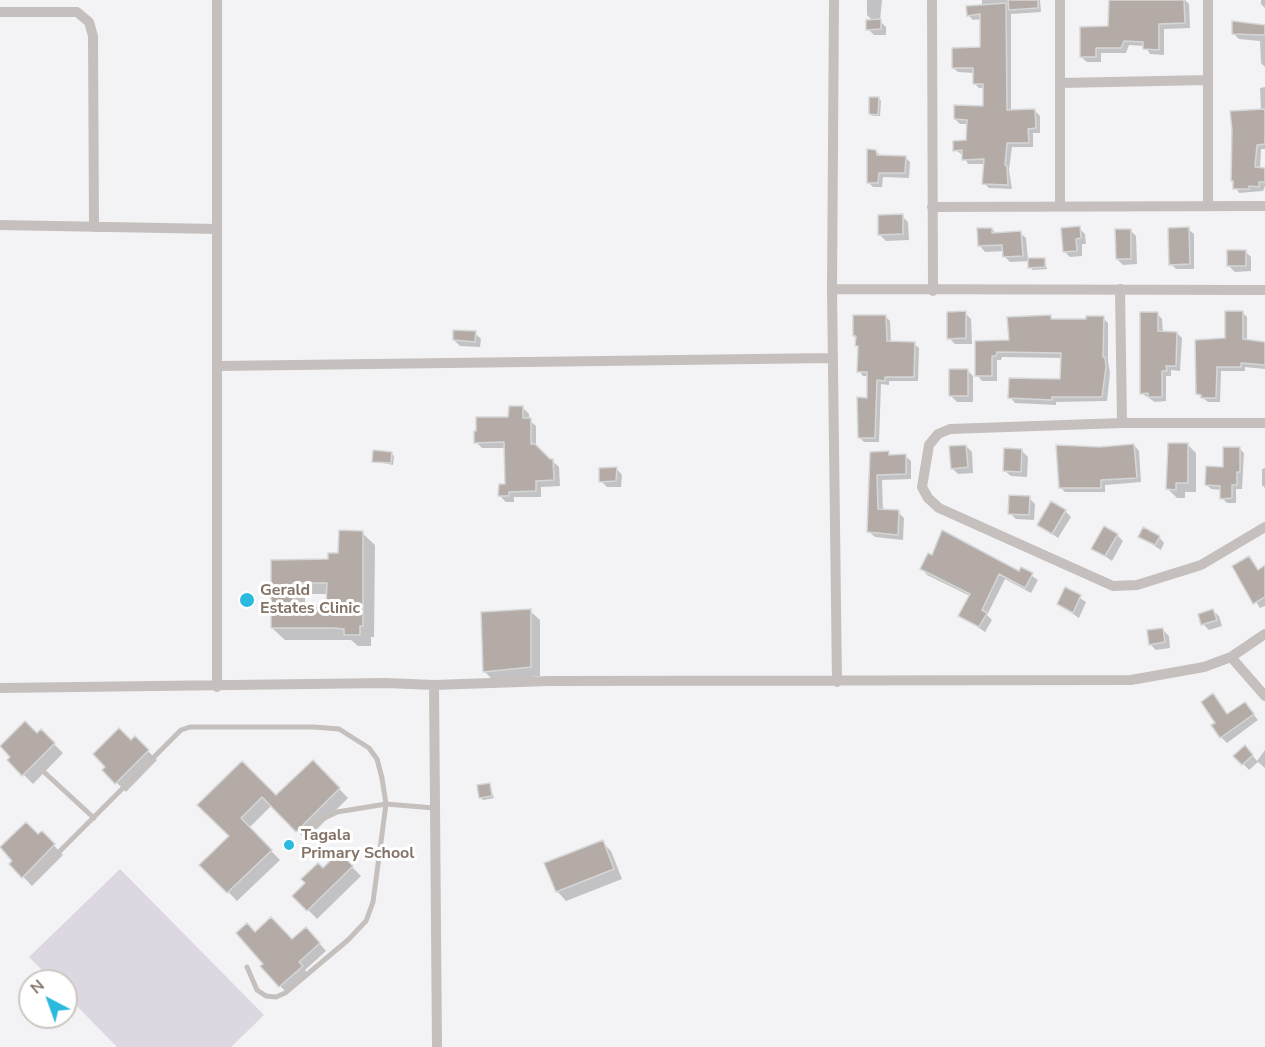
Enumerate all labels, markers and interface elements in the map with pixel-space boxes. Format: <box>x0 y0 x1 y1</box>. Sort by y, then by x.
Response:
place label: Gerald Estates Clinic <box>260 581 360 619</box>
marker: Gerald Estates Clinic <box>238 591 256 609</box>
place label: Tagala Primary School <box>301 826 414 864</box>
marker: Tagala Primary School <box>282 838 296 852</box>
north arrow <box>18 969 78 1029</box>
text: N <box>26 975 49 999</box>

